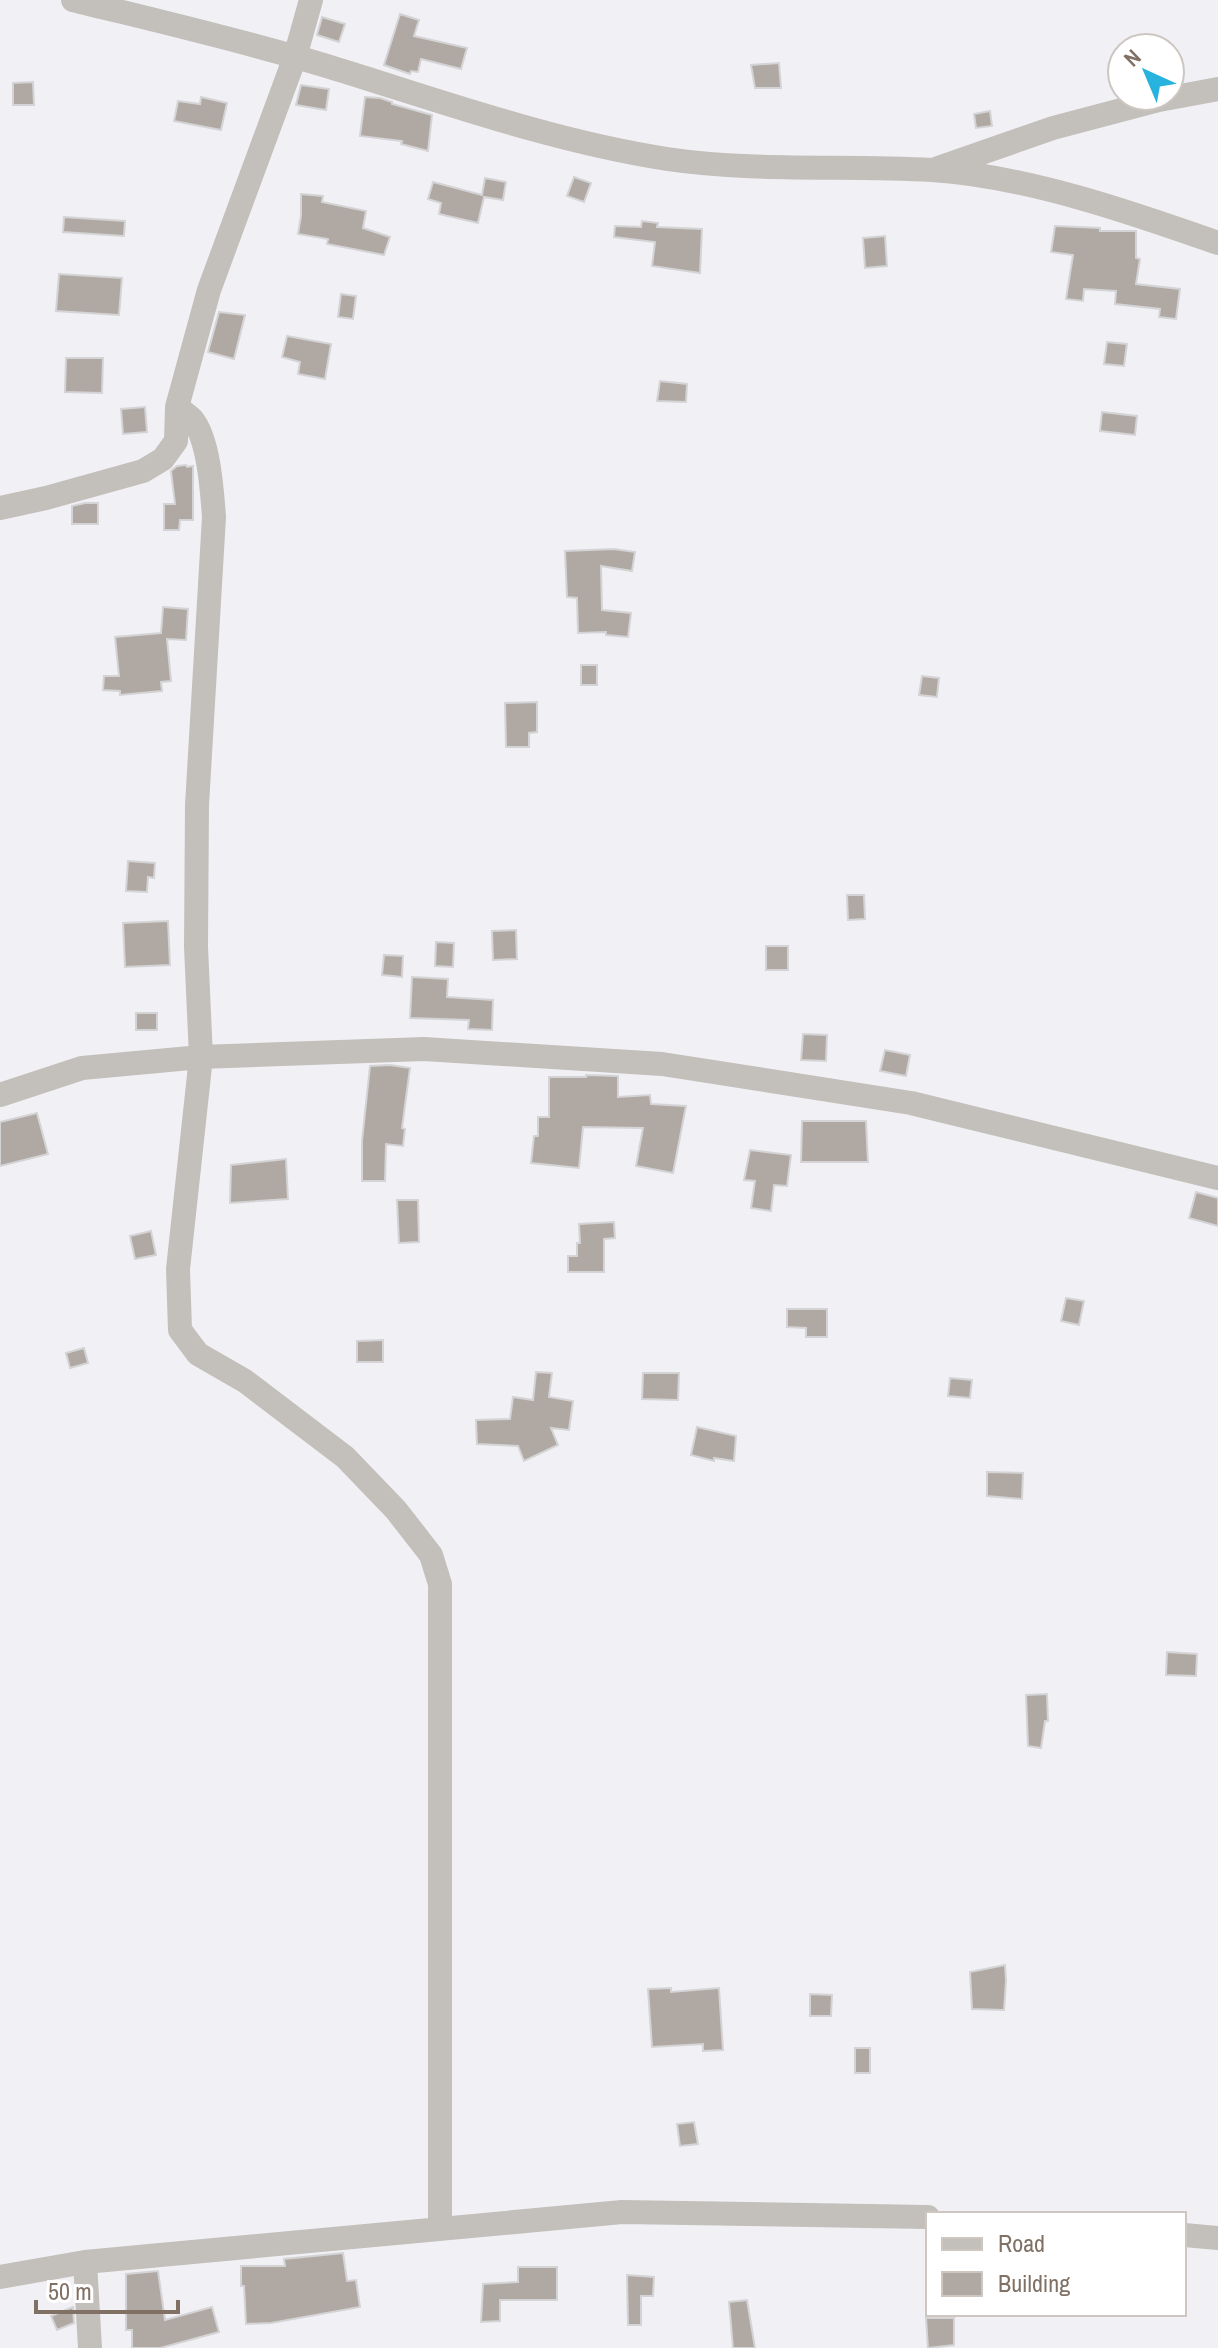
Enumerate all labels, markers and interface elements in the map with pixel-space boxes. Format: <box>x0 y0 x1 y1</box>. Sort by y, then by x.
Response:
north arrow <box>1106 32 1186 112</box>
text: N <box>1117 42 1147 73</box>
legend <box>926 2212 1186 2316</box>
text: Road <box>998 2227 1045 2259</box>
scale bar <box>36 2264 178 2314</box>
text: Building <box>998 2267 1070 2299</box>
text: 50 m <box>48 2275 92 2307</box>

